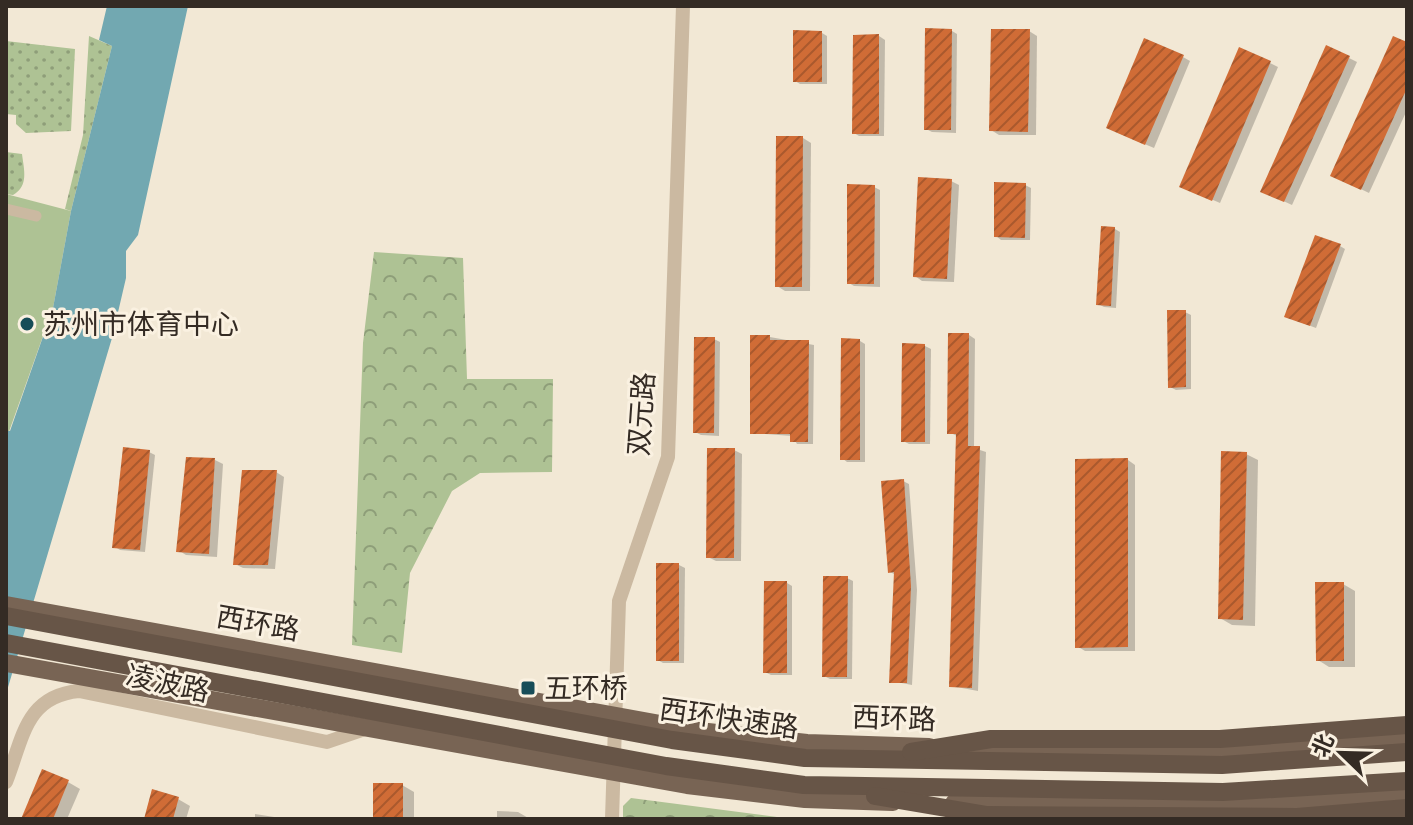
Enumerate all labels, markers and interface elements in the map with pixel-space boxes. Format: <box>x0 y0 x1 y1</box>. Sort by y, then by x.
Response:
place label: 苏州市体育中心 <box>43 309 239 345</box>
marker: 苏州市体育中心 <box>18 315 36 333</box>
street label: 双元路 <box>623 371 665 457</box>
street label: 西环路 <box>213 601 302 651</box>
street label: 凌波路 <box>123 660 212 712</box>
place label: 五环桥 <box>544 673 628 709</box>
marker: 五环桥 <box>519 679 537 697</box>
street label: 西环快速路 <box>657 693 800 749</box>
street label: 西环路 <box>851 702 937 740</box>
north arrow <box>1301 713 1381 793</box>
text: 北 <box>1308 731 1342 762</box>

